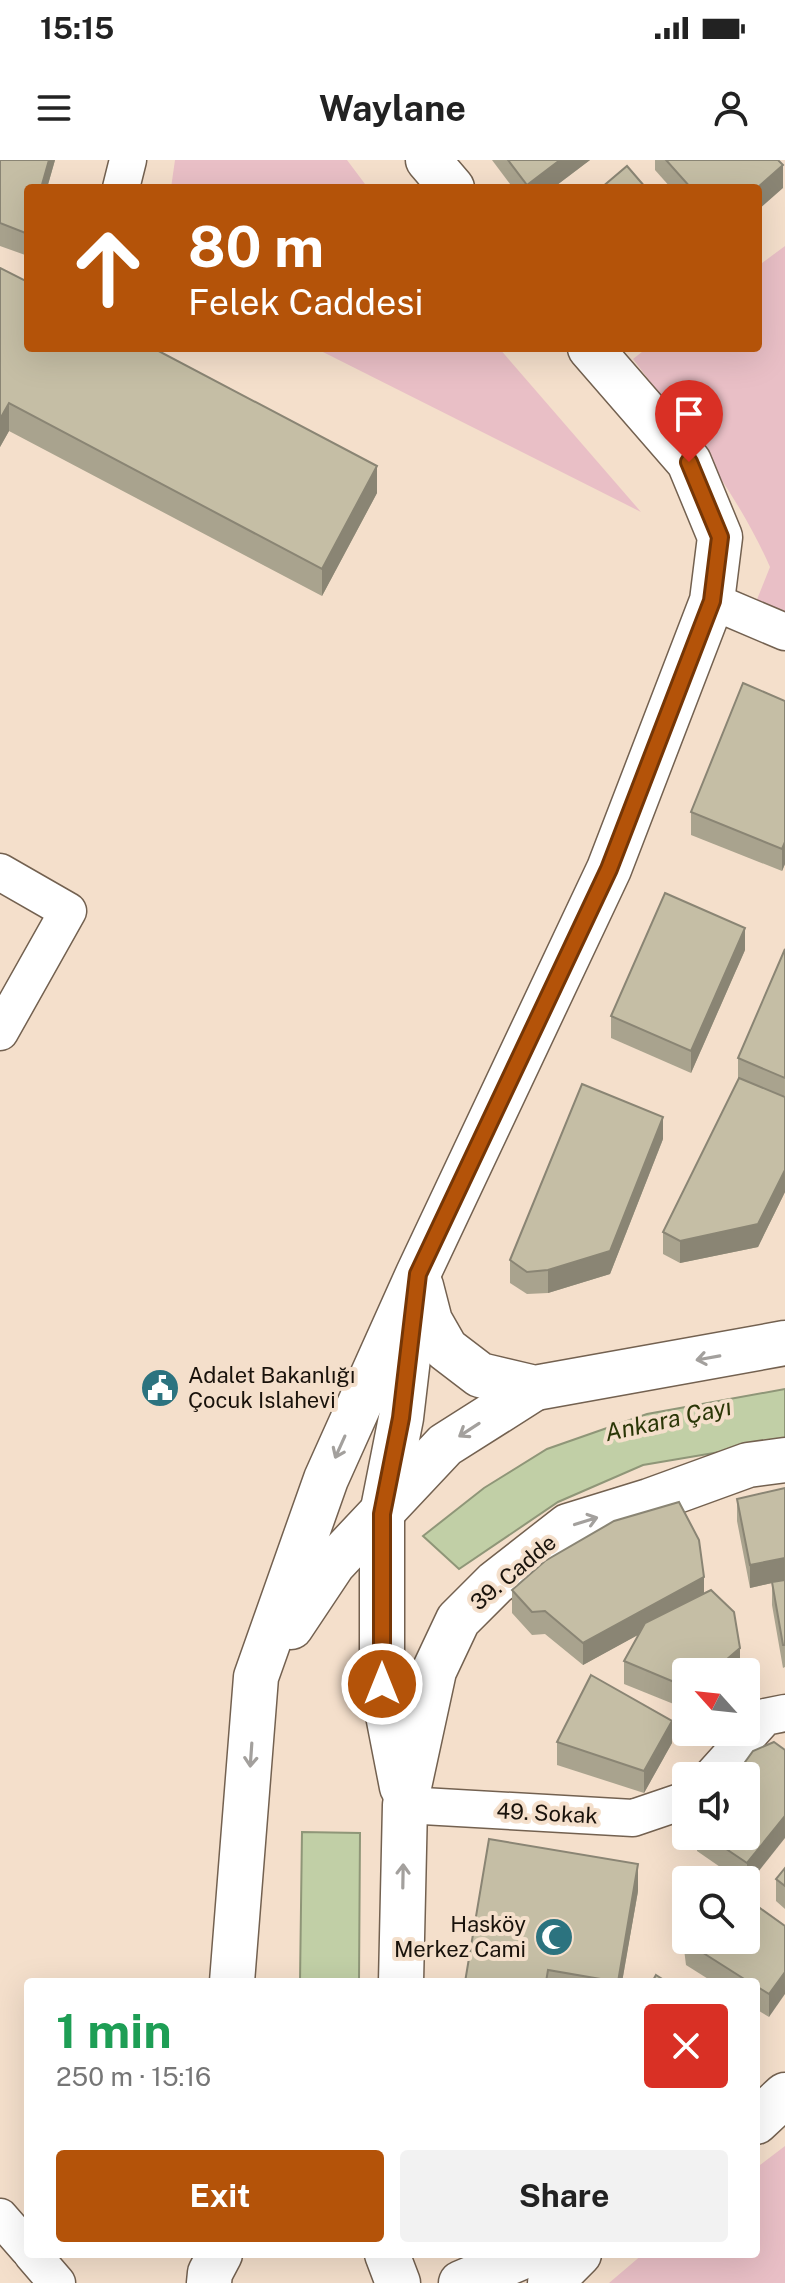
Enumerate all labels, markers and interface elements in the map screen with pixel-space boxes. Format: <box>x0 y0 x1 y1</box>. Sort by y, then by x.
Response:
text: 15:15 <box>40 10 114 46</box>
icon: menu <box>32 86 76 130</box>
icon: person <box>709 86 753 130</box>
text: Waylane <box>319 87 466 129</box>
text: 80 m <box>188 214 324 280</box>
icon: ahead <box>56 216 160 320</box>
text: Felek Caddesi <box>188 281 423 323</box>
pin <box>655 380 723 462</box>
icon: arrive <box>667 392 711 436</box>
one-way arrow <box>696 1351 722 1366</box>
place label: Adalet Bakanlığı Çocuk Islahevi <box>188 1362 355 1413</box>
public building icon: Adalet Bakanlığı Çocuk Islahevi <box>139 1367 181 1409</box>
water label: Ankara Çayı <box>602 1392 734 1446</box>
one-way arrow <box>458 1422 481 1438</box>
one-way arrow <box>332 1435 347 1459</box>
one-way arrow <box>573 1513 598 1527</box>
street label: 39. Cadde <box>465 1529 561 1615</box>
position arrow <box>340 1642 424 1726</box>
north arrow <box>672 1658 760 1746</box>
map controls <box>672 1658 760 1954</box>
one-way arrow <box>243 1741 258 1768</box>
button: sound <box>672 1762 760 1850</box>
street label: 49. Sokak <box>496 1797 598 1829</box>
one-way arrow <box>395 1863 411 1890</box>
button: search <box>672 1866 760 1954</box>
place label: Hasköy Merkez Cami <box>394 1911 526 1962</box>
mosque icon: Hasköy Merkez Cami <box>533 1916 575 1958</box>
text: 1 min <box>56 2002 172 2059</box>
button: close <box>644 2004 728 2088</box>
text: 250 m · 15:16 <box>56 2061 211 2092</box>
button: Exit <box>56 2150 384 2242</box>
button: Share <box>400 2150 728 2242</box>

